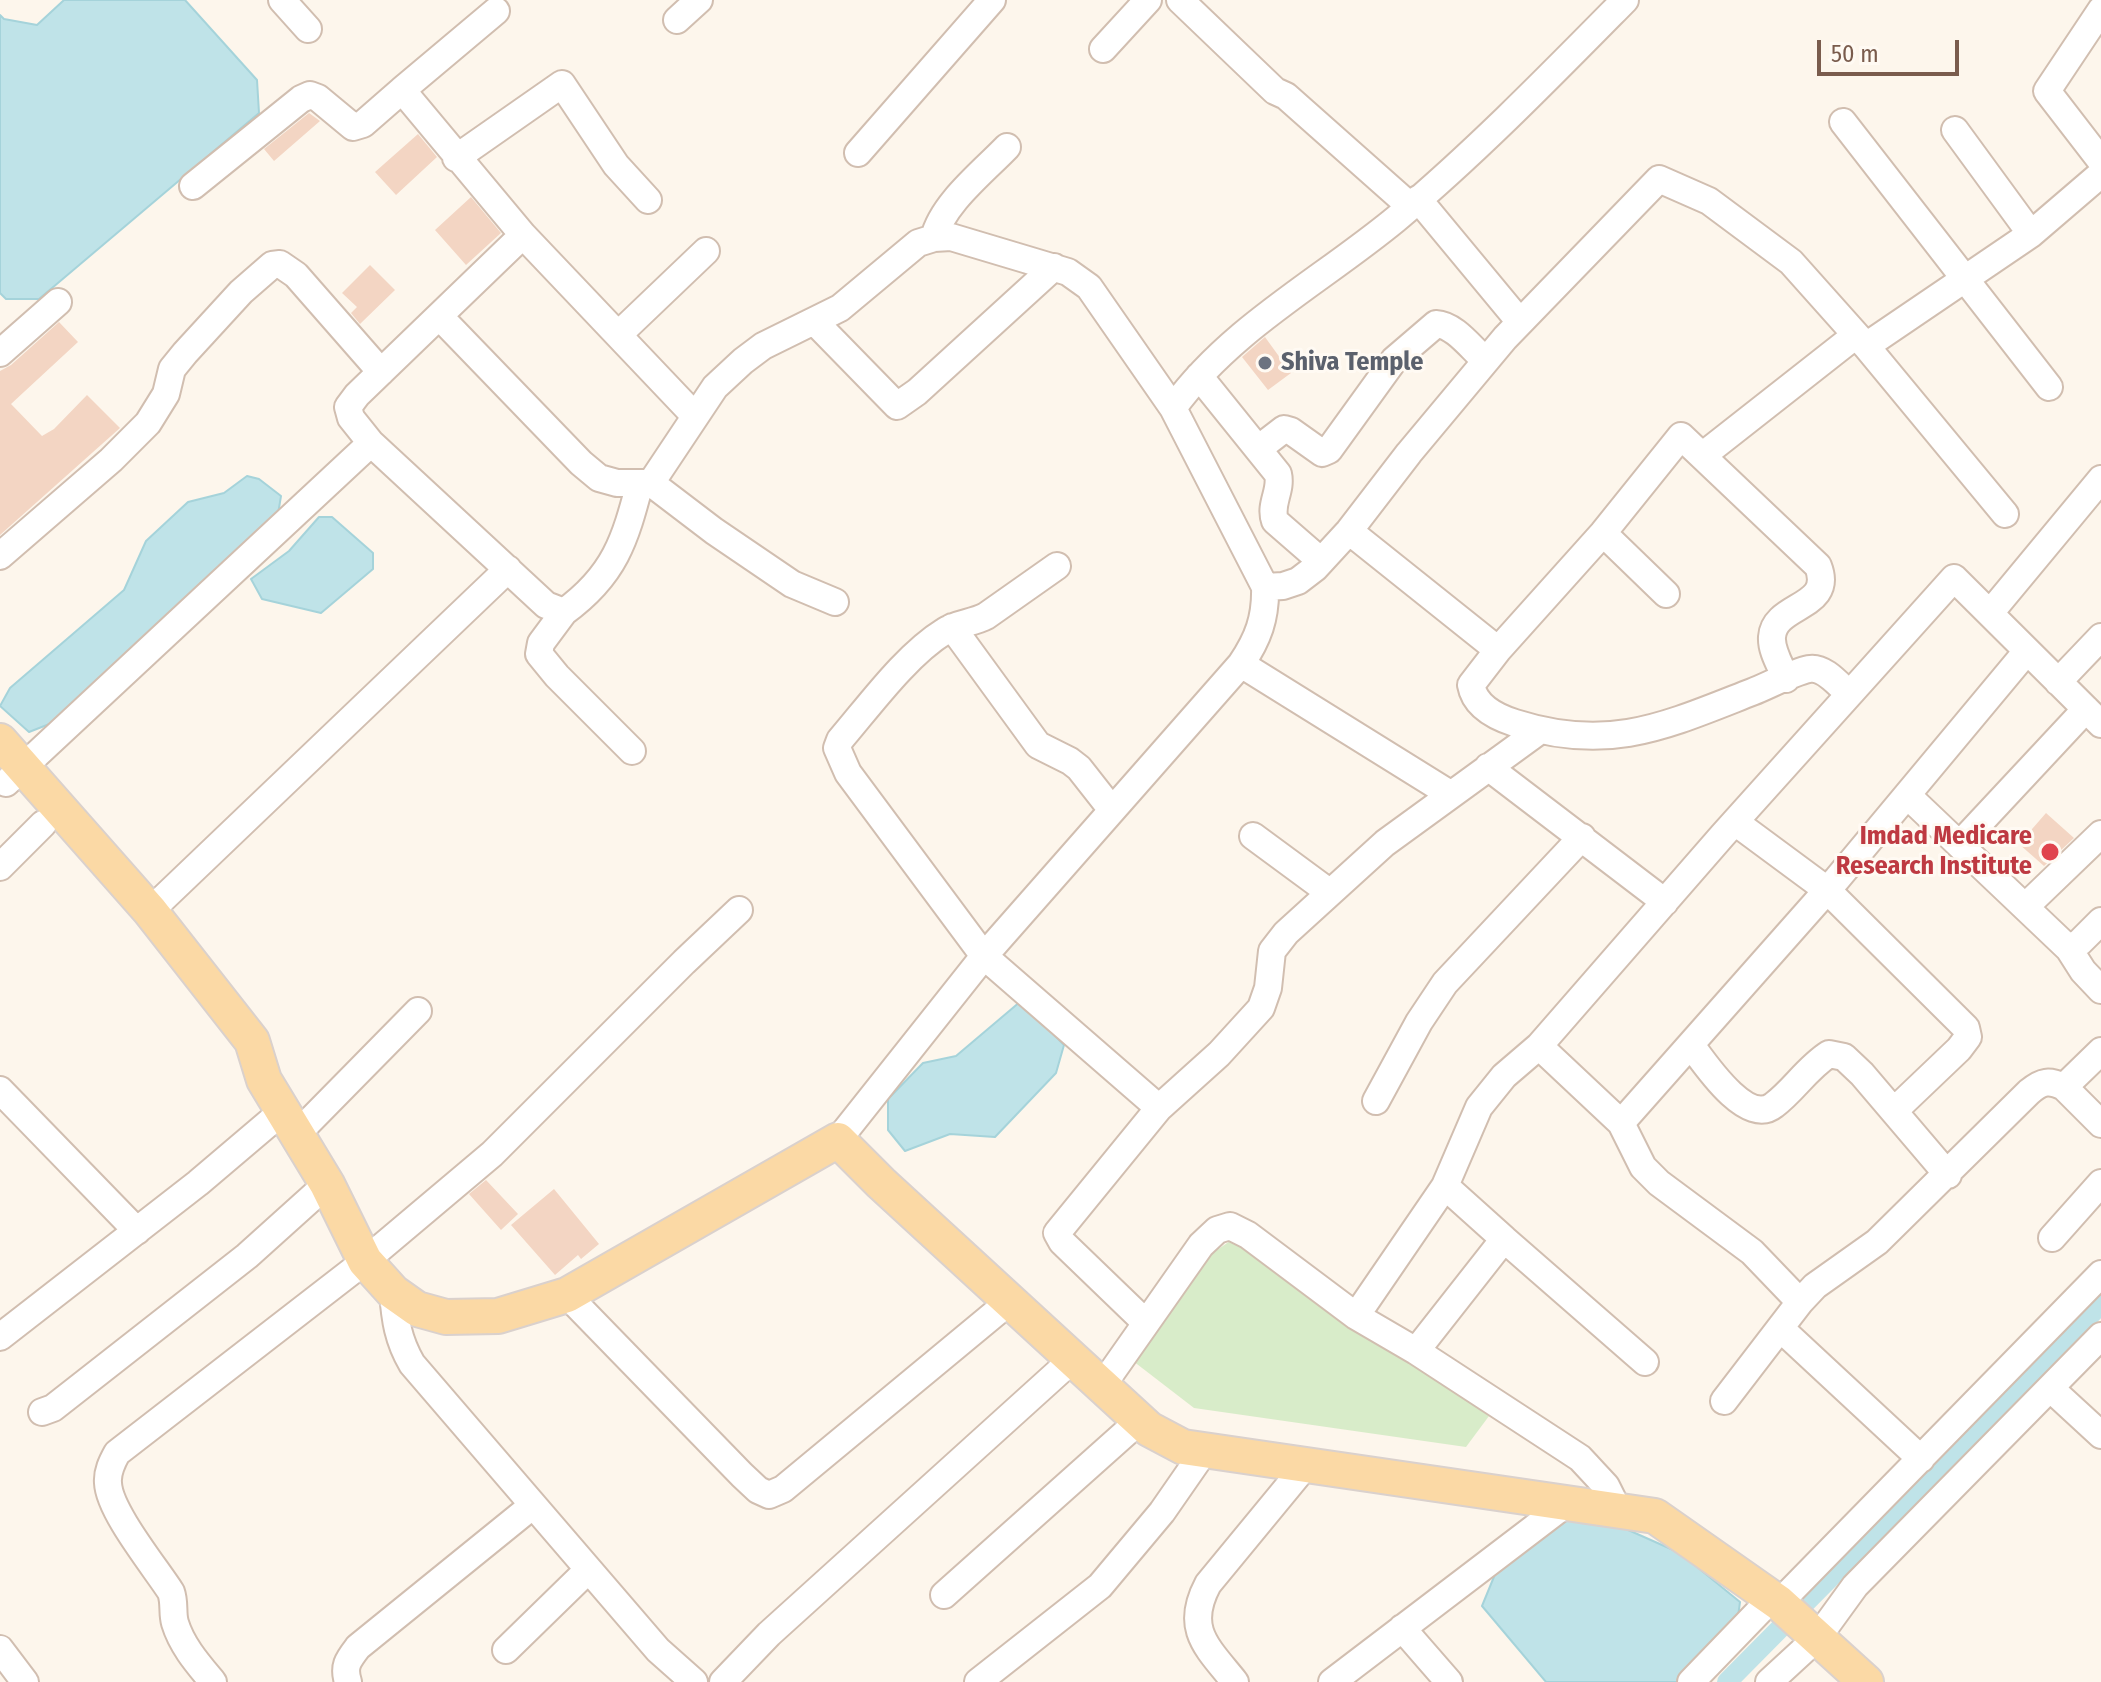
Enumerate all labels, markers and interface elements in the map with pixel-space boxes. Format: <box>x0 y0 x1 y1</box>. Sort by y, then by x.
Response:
scale bar <box>1821 24 1963 74</box>
text: 50 m <box>1831 40 1879 68</box>
place label: Shiva Temple <box>1281 347 1424 379</box>
marker: Shiva Temple <box>1256 354 1274 372</box>
place label: Imdad Medicare Research Institute <box>1836 821 2032 882</box>
marker: Imdad Medicare Research Institute <box>2039 841 2061 863</box>

